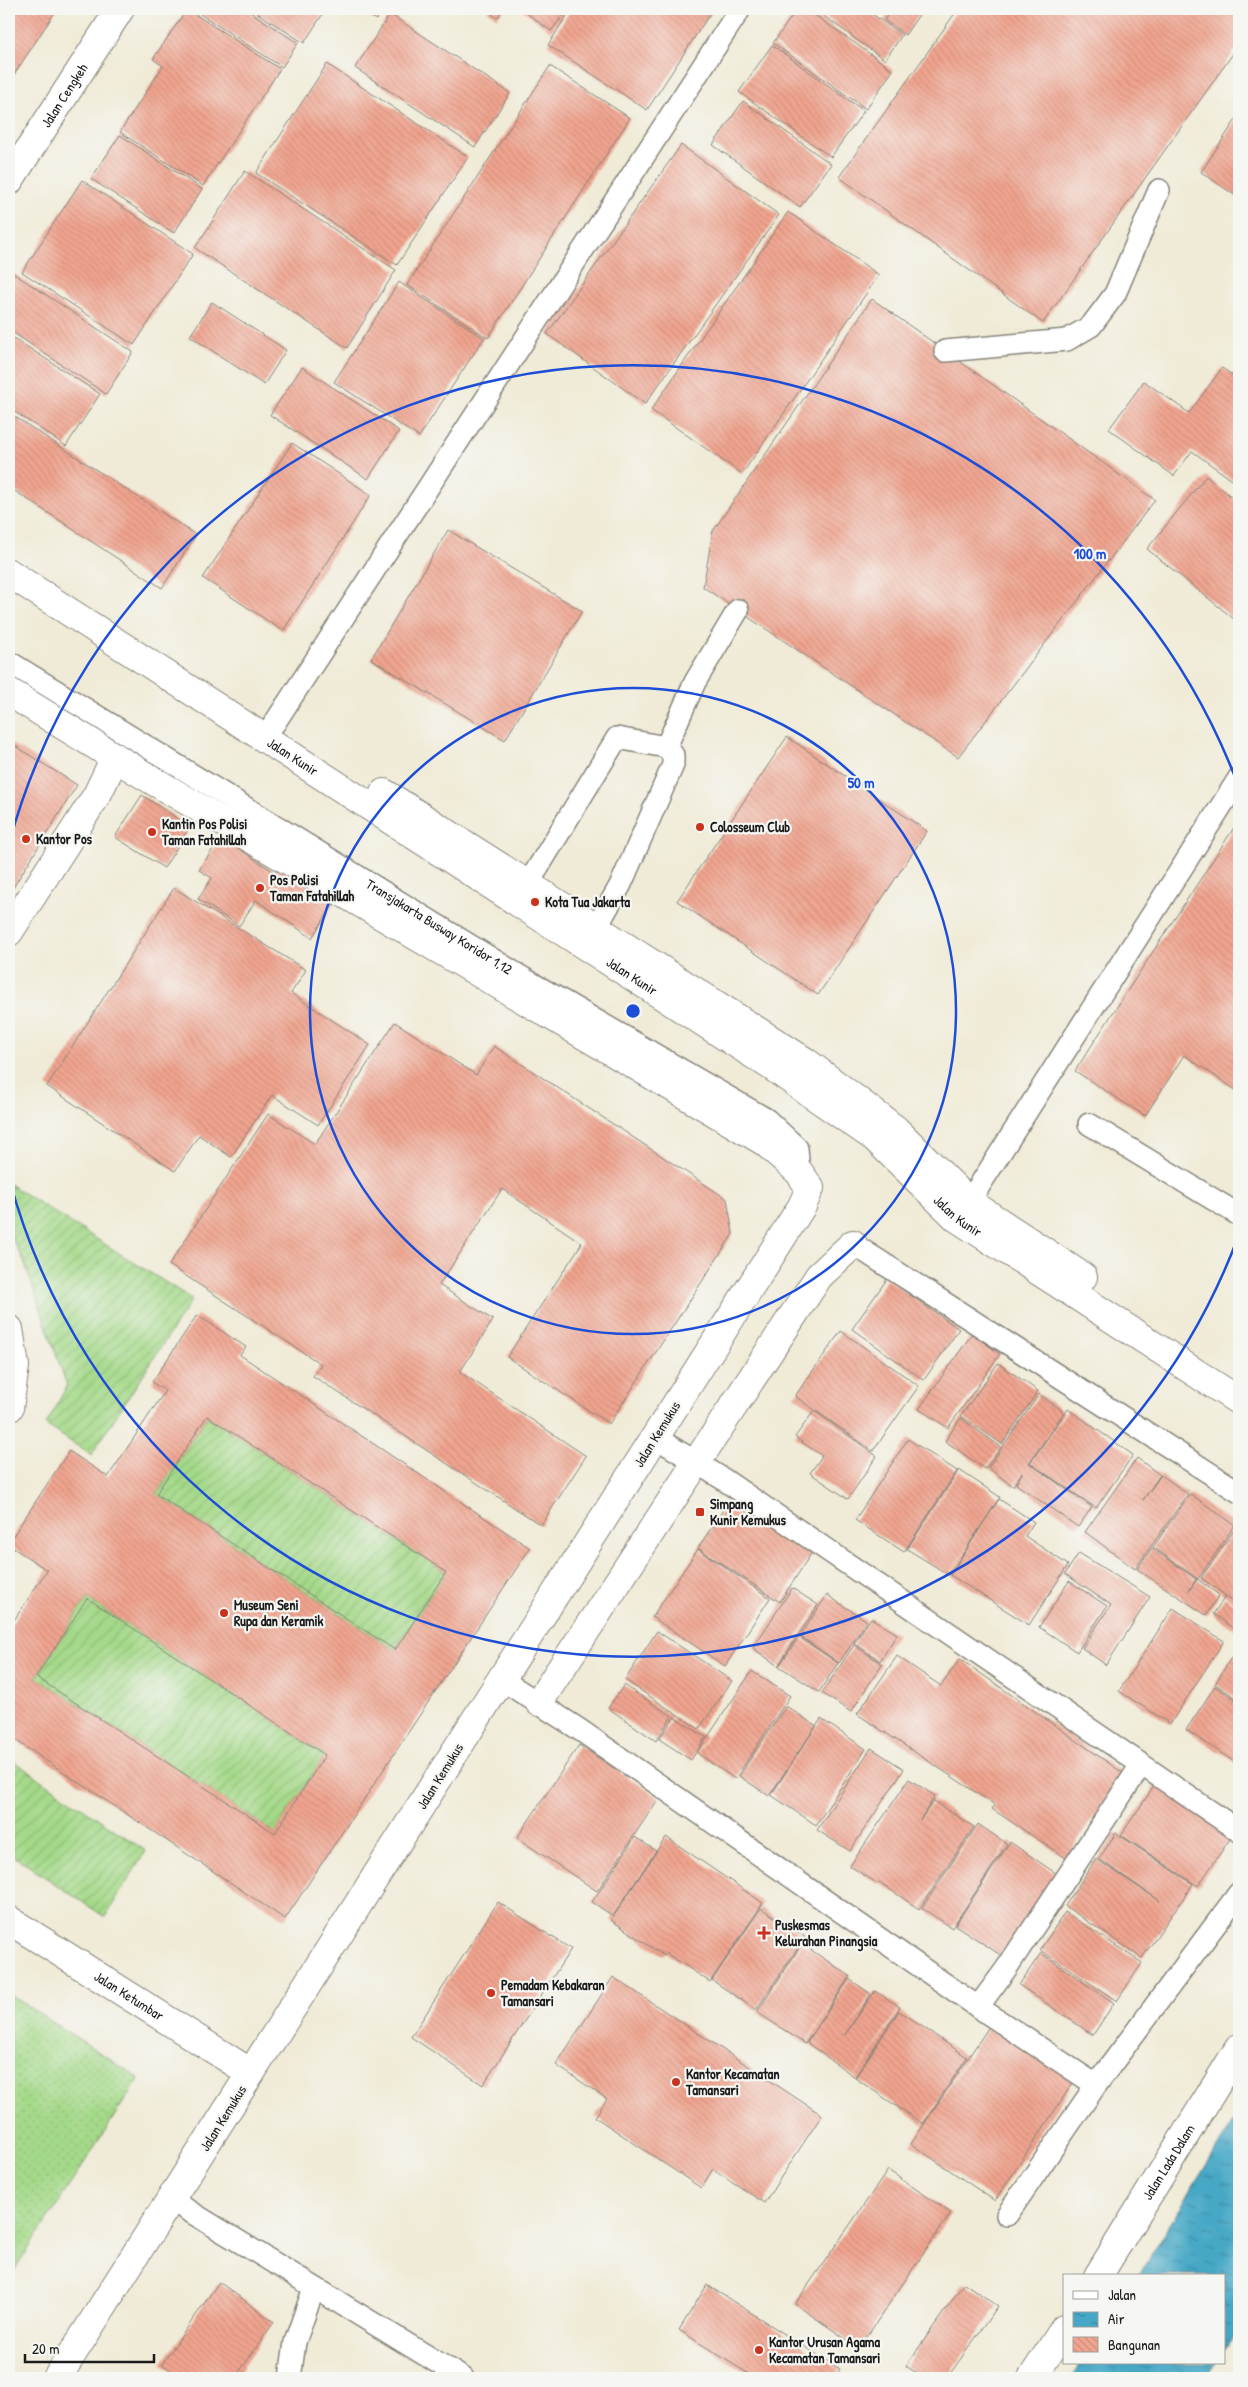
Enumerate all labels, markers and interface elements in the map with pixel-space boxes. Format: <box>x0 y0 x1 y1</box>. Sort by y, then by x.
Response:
street label: Jalan Cengkeh <box>36 59 92 131</box>
text: 100 m <box>1074 543 1106 564</box>
street label: Jalan Kunir <box>264 733 323 780</box>
text: 50 m <box>848 772 874 793</box>
place label: Kantin Pos Polisi Taman Fatahillah <box>161 814 247 849</box>
place label: Colosseum Club <box>710 817 790 836</box>
marker: Colosseum Club <box>694 821 706 833</box>
marker: Kantin Pos Polisi Taman Fatahillah <box>146 826 158 838</box>
place label: Kantor Pos <box>36 829 93 848</box>
marker: Kantor Pos <box>20 833 32 845</box>
place label: Pos Polisi Taman Fatahillah <box>269 870 354 905</box>
street label: Transjakarta Busway Koridor 1,12 <box>363 874 517 978</box>
marker: Pos Polisi Taman Fatahillah <box>254 882 266 894</box>
place label: Kota Tua Jakarta <box>545 892 631 911</box>
marker: Kota Tua Jakarta <box>529 896 541 908</box>
street label: Jalan Kunir <box>603 952 662 1000</box>
centre of rings <box>624 1002 642 1020</box>
street label: Jalan Kunir <box>930 1190 986 1241</box>
street label: Jalan Kemukus <box>629 1397 684 1470</box>
place label: Simpang Kunir Kemukus <box>710 1494 786 1529</box>
marker: Simpang Kunir Kemukus <box>694 1506 706 1518</box>
place label: Museum Seni Rupa dan Keramik <box>234 1595 324 1632</box>
marker: Museum Seni Rupa dan Keramik <box>218 1607 230 1619</box>
street label: Jalan Kemukus <box>412 1739 467 1812</box>
place label: Puskesmas Kelurahan Pinangsia <box>775 1915 878 1952</box>
marker: Puskesmas Kelurahan Pinangsia <box>757 1926 771 1940</box>
street label: Jalan Ketumbar <box>91 1966 168 2025</box>
place label: Pemadam Kebakaran Tamansari <box>500 1975 605 2010</box>
marker: Pemadam Kebakaran Tamansari <box>485 1987 497 1999</box>
place label: Kantor Kecamatan Tamansari <box>685 2064 780 2099</box>
marker: Kantor Kecamatan Tamansari <box>670 2076 682 2088</box>
street label: Jalan Kemukus <box>195 2081 250 2154</box>
street label: Jalan Lada Dalam <box>1138 2120 1199 2203</box>
legend <box>1063 2274 1226 2364</box>
text: Jalan <box>1108 2284 1136 2305</box>
text: Air <box>1108 2308 1125 2329</box>
scale bar <box>25 2332 154 2364</box>
place label: Kantor Urusan Agama Kecamatan Tamansari <box>769 2332 880 2367</box>
text: Bangunan <box>1108 2334 1161 2355</box>
text: 20 m <box>32 2338 59 2359</box>
marker: Kantor Urusan Agama Kecamatan Tamansari <box>753 2344 765 2356</box>

